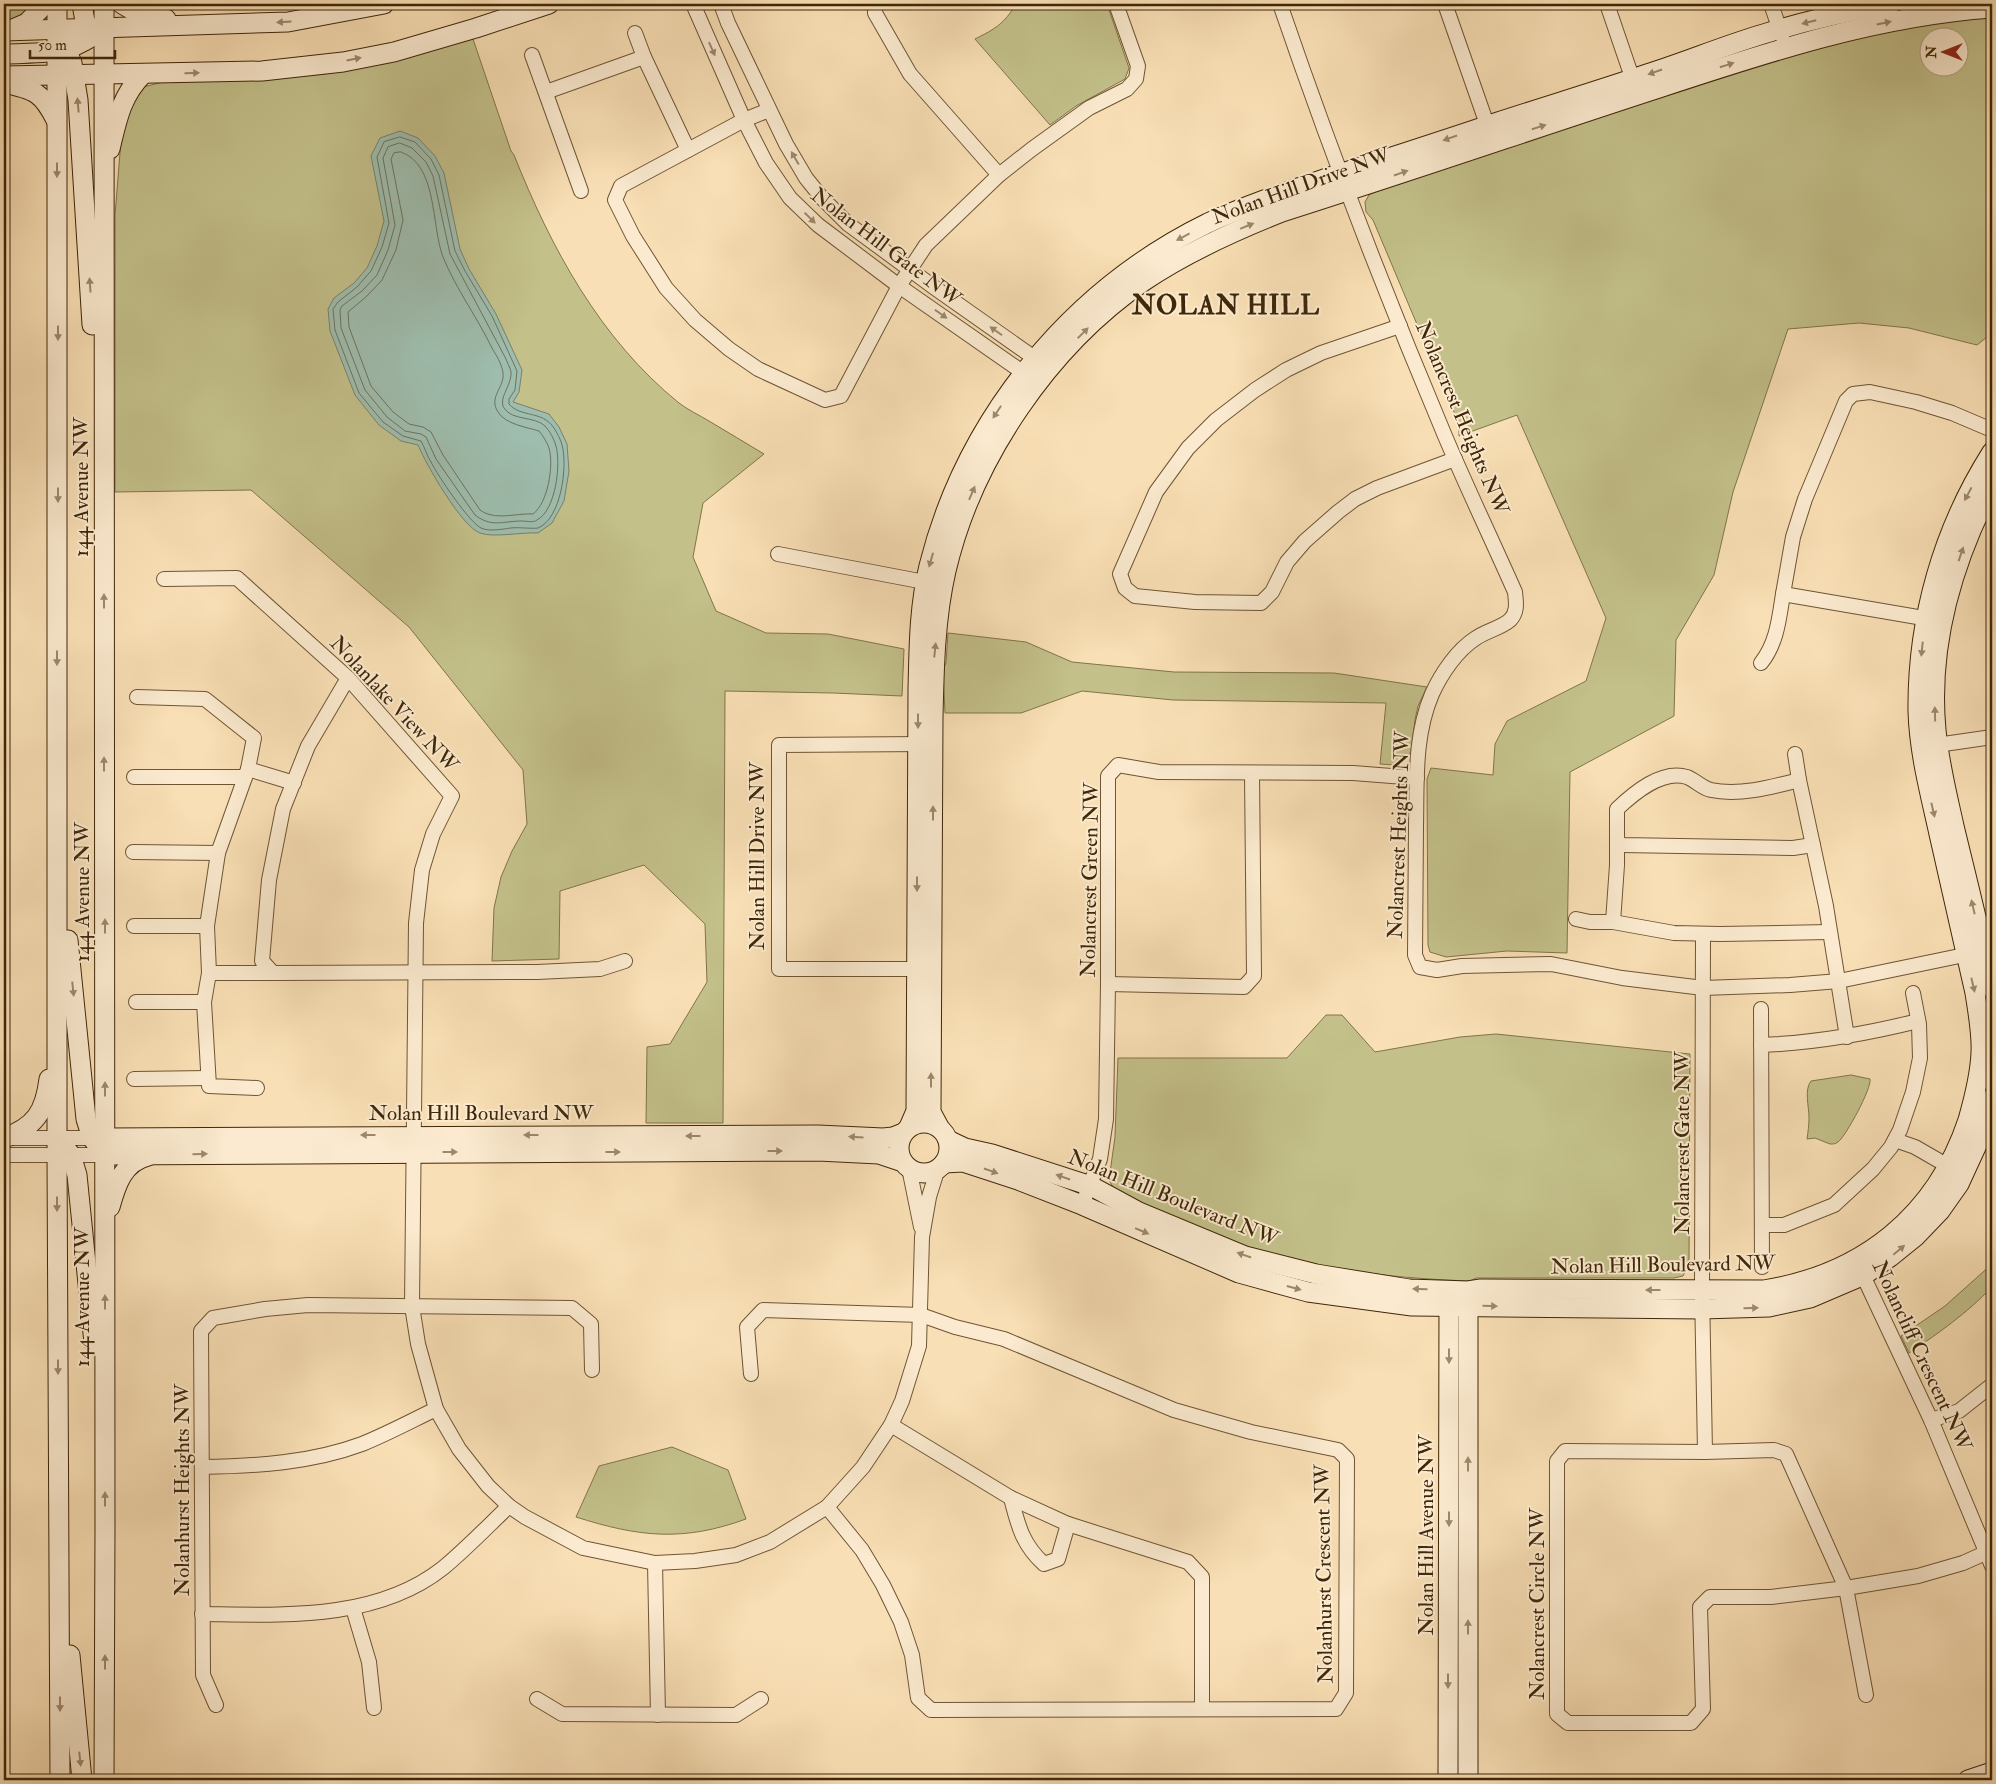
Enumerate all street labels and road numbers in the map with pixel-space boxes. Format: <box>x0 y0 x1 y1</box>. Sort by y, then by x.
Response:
street label: Nolan Hill Drive NW <box>1208 141 1395 231</box>
street label: Nolan Hill Gate NW <box>805 181 967 313</box>
street label: Nolancrest Heights NW <box>1409 317 1515 519</box>
street label: 144 Avenue NW <box>68 416 95 557</box>
street label: Nolanlake View NW <box>324 630 465 778</box>
street label: Nolancrest Heights NW <box>1382 730 1416 939</box>
street label: Nolan Hill Drive NW <box>744 761 771 950</box>
street label: Nolancrest Green NW <box>1075 782 1105 978</box>
street label: 144 Avenue NW <box>69 821 96 962</box>
street label: Nolancrest Gate NW <box>1669 1051 1696 1235</box>
street label: Nolan Hill Boulevard NW <box>369 1100 594 1127</box>
street label: Nolan Hill Boulevard NW <box>1064 1143 1283 1253</box>
street label: 144 Avenue NW <box>69 1226 96 1367</box>
street label: Nolan Hill Boulevard NW <box>1550 1250 1776 1280</box>
street label: Nolancliff Crescent NW <box>1866 1256 1978 1456</box>
street label: Nolanhurst Heights NW <box>169 1383 196 1596</box>
street label: Nolan Hill Avenue NW <box>1413 1434 1440 1635</box>
street label: Nolanhurst Crescent NW <box>1309 1463 1339 1684</box>
street label: Nolancrest Circle NW <box>1524 1507 1551 1700</box>

